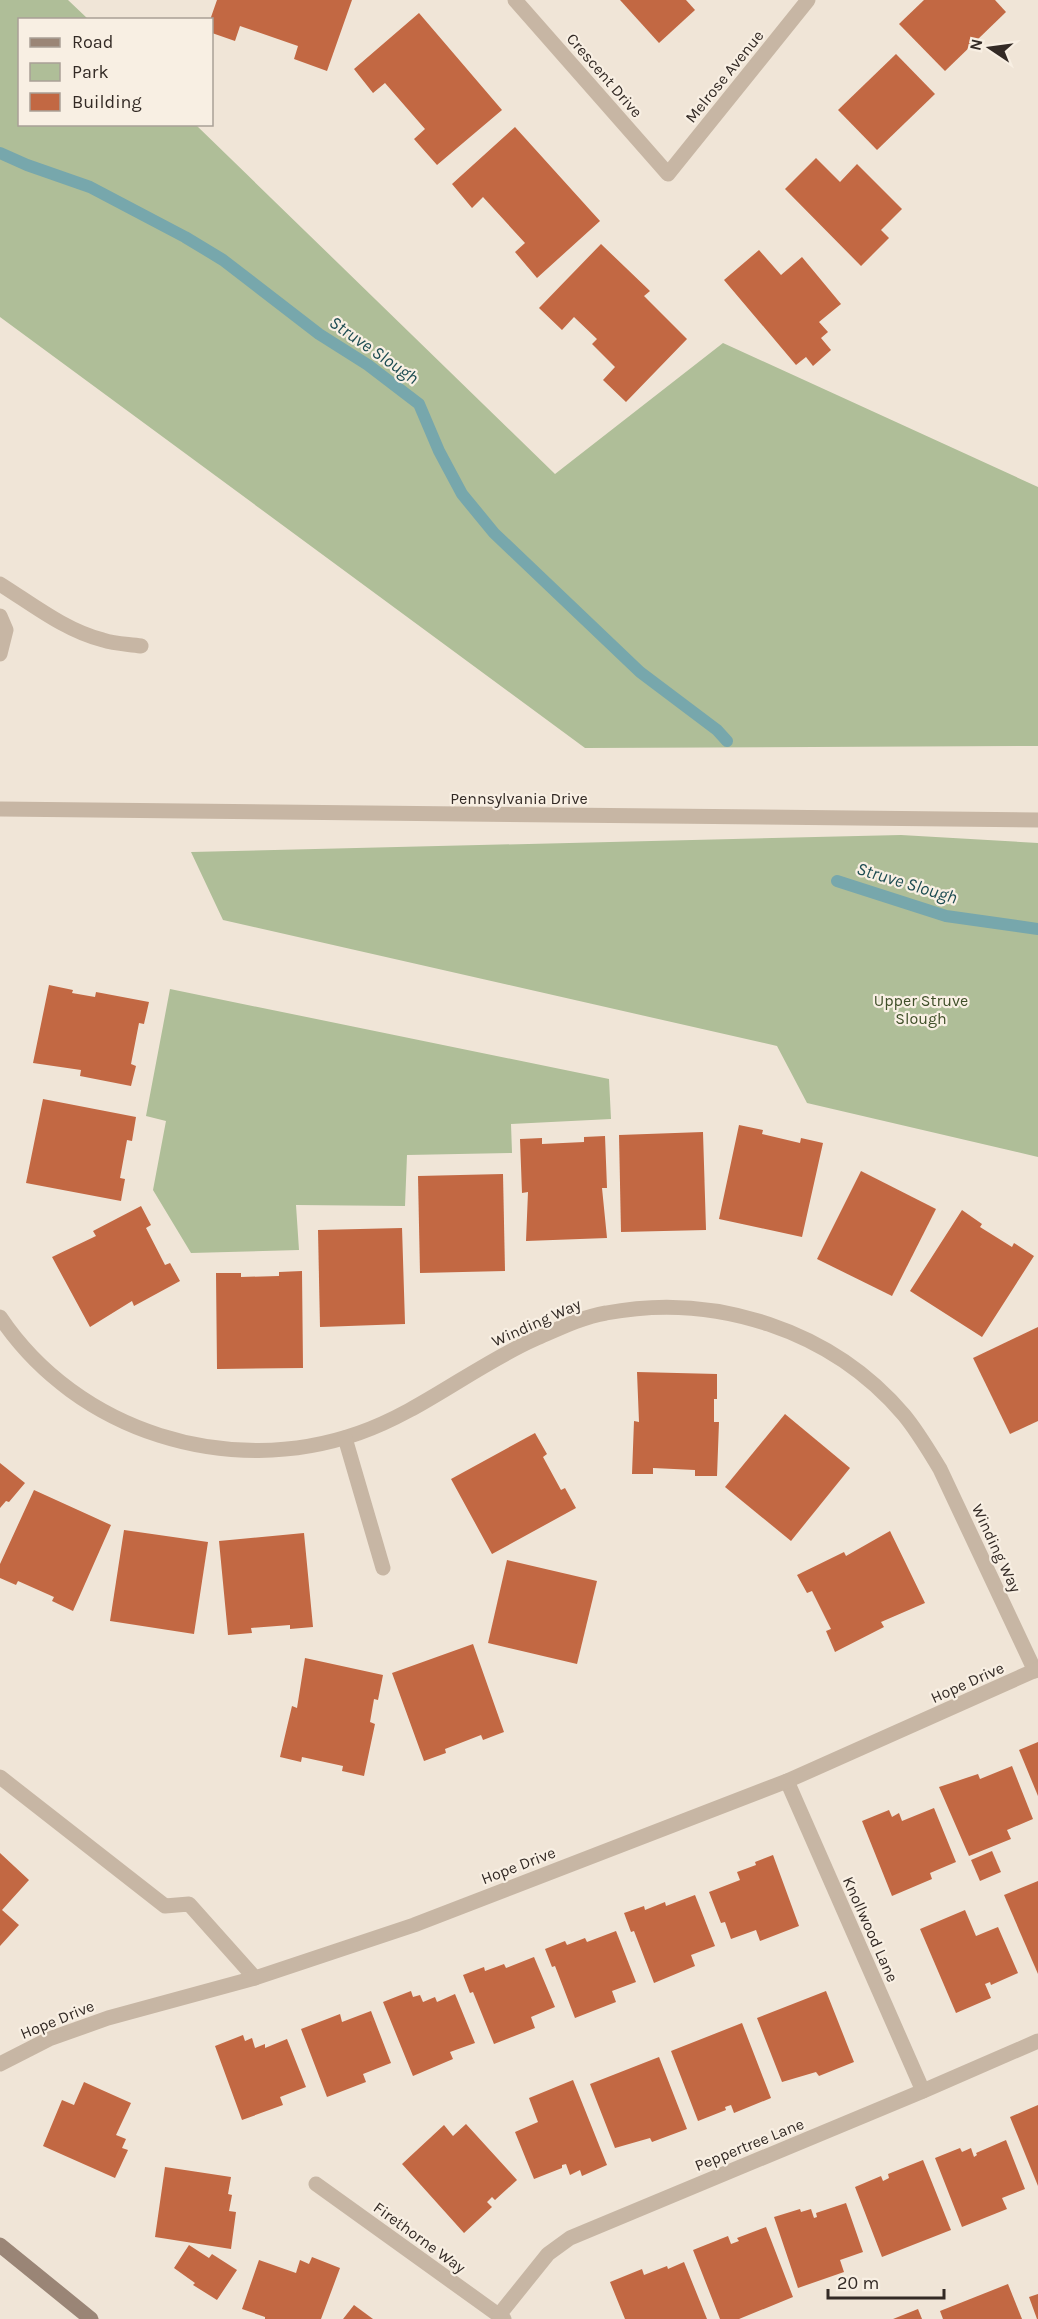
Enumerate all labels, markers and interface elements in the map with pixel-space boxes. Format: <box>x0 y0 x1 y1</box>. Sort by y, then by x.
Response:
legend <box>18 18 213 126</box>
north arrow <box>960 18 1020 78</box>
street label: Melrose Avenue <box>681 26 768 127</box>
street label: Crescent Drive <box>563 29 646 121</box>
text: Road <box>72 31 113 53</box>
text: N <box>965 37 986 52</box>
text: Park <box>72 61 109 83</box>
text: Building <box>72 91 142 113</box>
water label: Struve Slough <box>325 311 423 389</box>
street label: Pennsylvania Drive <box>450 789 588 808</box>
water label: Struve Slough <box>854 857 960 909</box>
park label: Upper Struve Slough <box>874 991 968 1028</box>
street label: Winding Way <box>489 1294 584 1351</box>
street label: Winding Way <box>968 1501 1026 1596</box>
street label: Hope Drive <box>928 1658 1007 1707</box>
street label: Hope Drive <box>478 1843 558 1888</box>
street label: Knollwood Lane <box>839 1873 902 1985</box>
street label: Hope Drive <box>17 1996 97 2043</box>
street label: Peppertree Lane <box>692 2114 807 2175</box>
street label: Firethorne Way <box>370 2198 470 2277</box>
scale bar <box>828 2262 944 2300</box>
text: 20 m <box>837 2272 879 2294</box>

